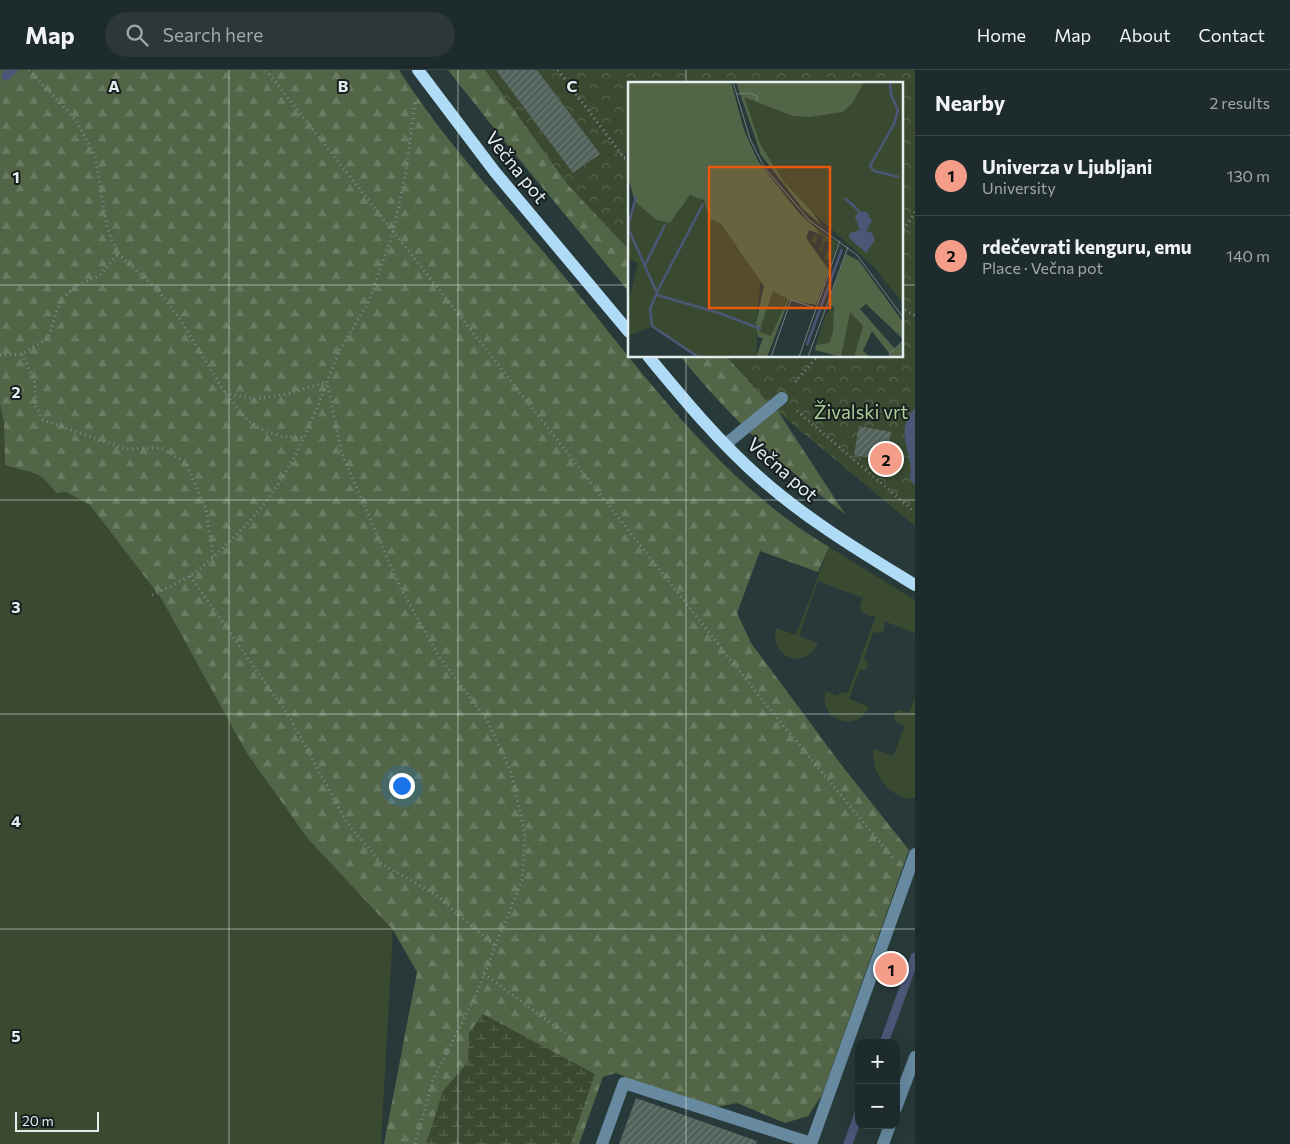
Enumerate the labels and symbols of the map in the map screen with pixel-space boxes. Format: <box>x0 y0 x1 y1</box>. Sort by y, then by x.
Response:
text: A <box>108 76 120 95</box>
text: B <box>338 76 349 95</box>
text: C <box>567 76 578 95</box>
inset map <box>628 82 902 358</box>
street label: Večna pot <box>481 126 553 208</box>
text: 1 <box>12 167 20 186</box>
text: 2 <box>11 382 21 401</box>
park label: Živalski vrt <box>814 400 908 423</box>
street label: Večna pot <box>743 432 823 506</box>
pin: 2 <box>870 440 902 478</box>
text: 3 <box>11 597 21 616</box>
your location <box>389 773 415 799</box>
text: 4 <box>11 811 21 830</box>
pin: 1 <box>875 950 907 988</box>
text: 5 <box>11 1026 21 1045</box>
scale bar <box>15 1109 99 1132</box>

